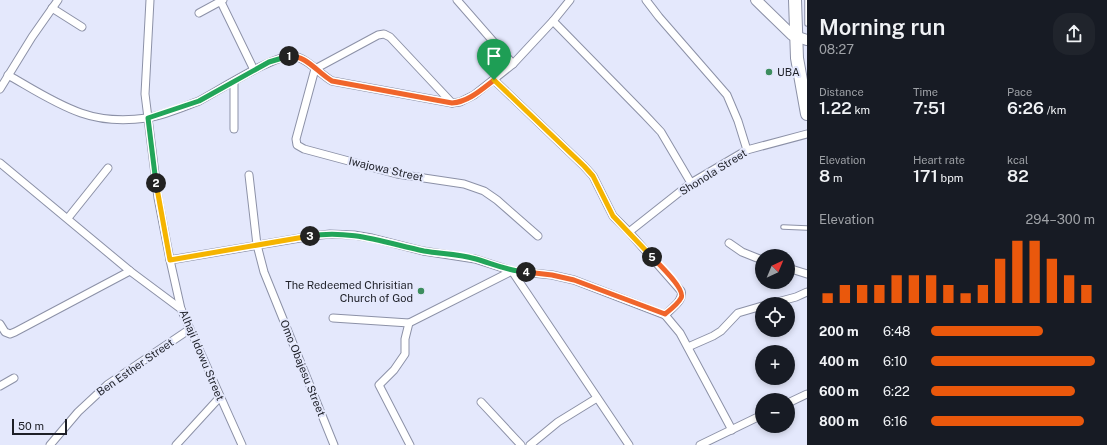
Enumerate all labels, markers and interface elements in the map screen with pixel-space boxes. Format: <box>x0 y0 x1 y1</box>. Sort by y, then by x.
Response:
button: share <box>1053 13 1095 55</box>
text: Morning run <box>819 14 945 40</box>
pin <box>477 39 511 80</box>
text: 08:27 <box>819 42 854 57</box>
icon: arrive <box>483 45 505 67</box>
pin: 1 <box>279 46 299 66</box>
text: 1 <box>287 50 291 62</box>
place label: UBA <box>777 66 800 78</box>
marker: UBA <box>764 67 774 77</box>
text: Distance <box>819 86 864 98</box>
text: Time <box>913 86 938 98</box>
text: Pace <box>1007 86 1032 98</box>
text: 1.22 <box>819 98 852 118</box>
text: 7:51 <box>913 98 946 118</box>
text: 6:26 <box>1007 98 1044 118</box>
text: km <box>852 104 870 116</box>
text: /km <box>1044 104 1066 116</box>
street label: Shonola Street <box>677 147 749 197</box>
text: Elevation <box>819 154 866 166</box>
text: Heart rate <box>913 154 965 166</box>
text: kcal <box>1007 154 1028 166</box>
street label: Iwajowa Street <box>348 155 424 183</box>
text: 8 <box>819 166 830 186</box>
text: 171 <box>913 166 938 186</box>
text: 82 <box>1007 166 1029 186</box>
text: m <box>830 172 842 184</box>
text: bpm <box>938 172 963 184</box>
pin: 2 <box>146 173 166 193</box>
text: 2 <box>153 177 160 189</box>
text: Elevation <box>819 212 874 227</box>
text: 294–300 m <box>1025 212 1095 227</box>
pin: 3 <box>300 226 320 246</box>
text: 3 <box>306 230 314 242</box>
pin: 5 <box>642 247 662 267</box>
north arrow <box>755 249 795 289</box>
map controls <box>755 249 795 433</box>
text: 5 <box>648 251 656 263</box>
pin: 4 <box>516 262 536 282</box>
text: 4 <box>522 266 530 278</box>
place label: The Redeemed Chrisitian Church of God <box>285 279 413 304</box>
marker: The Redeemed Chrisitian Church of God <box>416 286 426 296</box>
button: locate <box>755 297 795 337</box>
street label: Alhaji Idowu Street <box>177 308 227 402</box>
street label: Omo Obajesu Street <box>278 318 328 418</box>
text: 200 m <box>819 324 859 339</box>
text: 6:48 <box>883 324 911 339</box>
street label: Ben Esther Street <box>94 336 176 398</box>
button: + <box>755 345 795 385</box>
text: 400 m <box>819 354 859 369</box>
text: 6:10 <box>883 354 907 369</box>
text: 600 m <box>819 384 859 399</box>
text: 6:22 <box>883 384 910 399</box>
button: − <box>755 393 795 433</box>
text: 800 m <box>819 414 859 429</box>
text: 6:16 <box>883 414 907 429</box>
scale bar <box>12 417 67 436</box>
text: 50 m <box>18 420 44 432</box>

